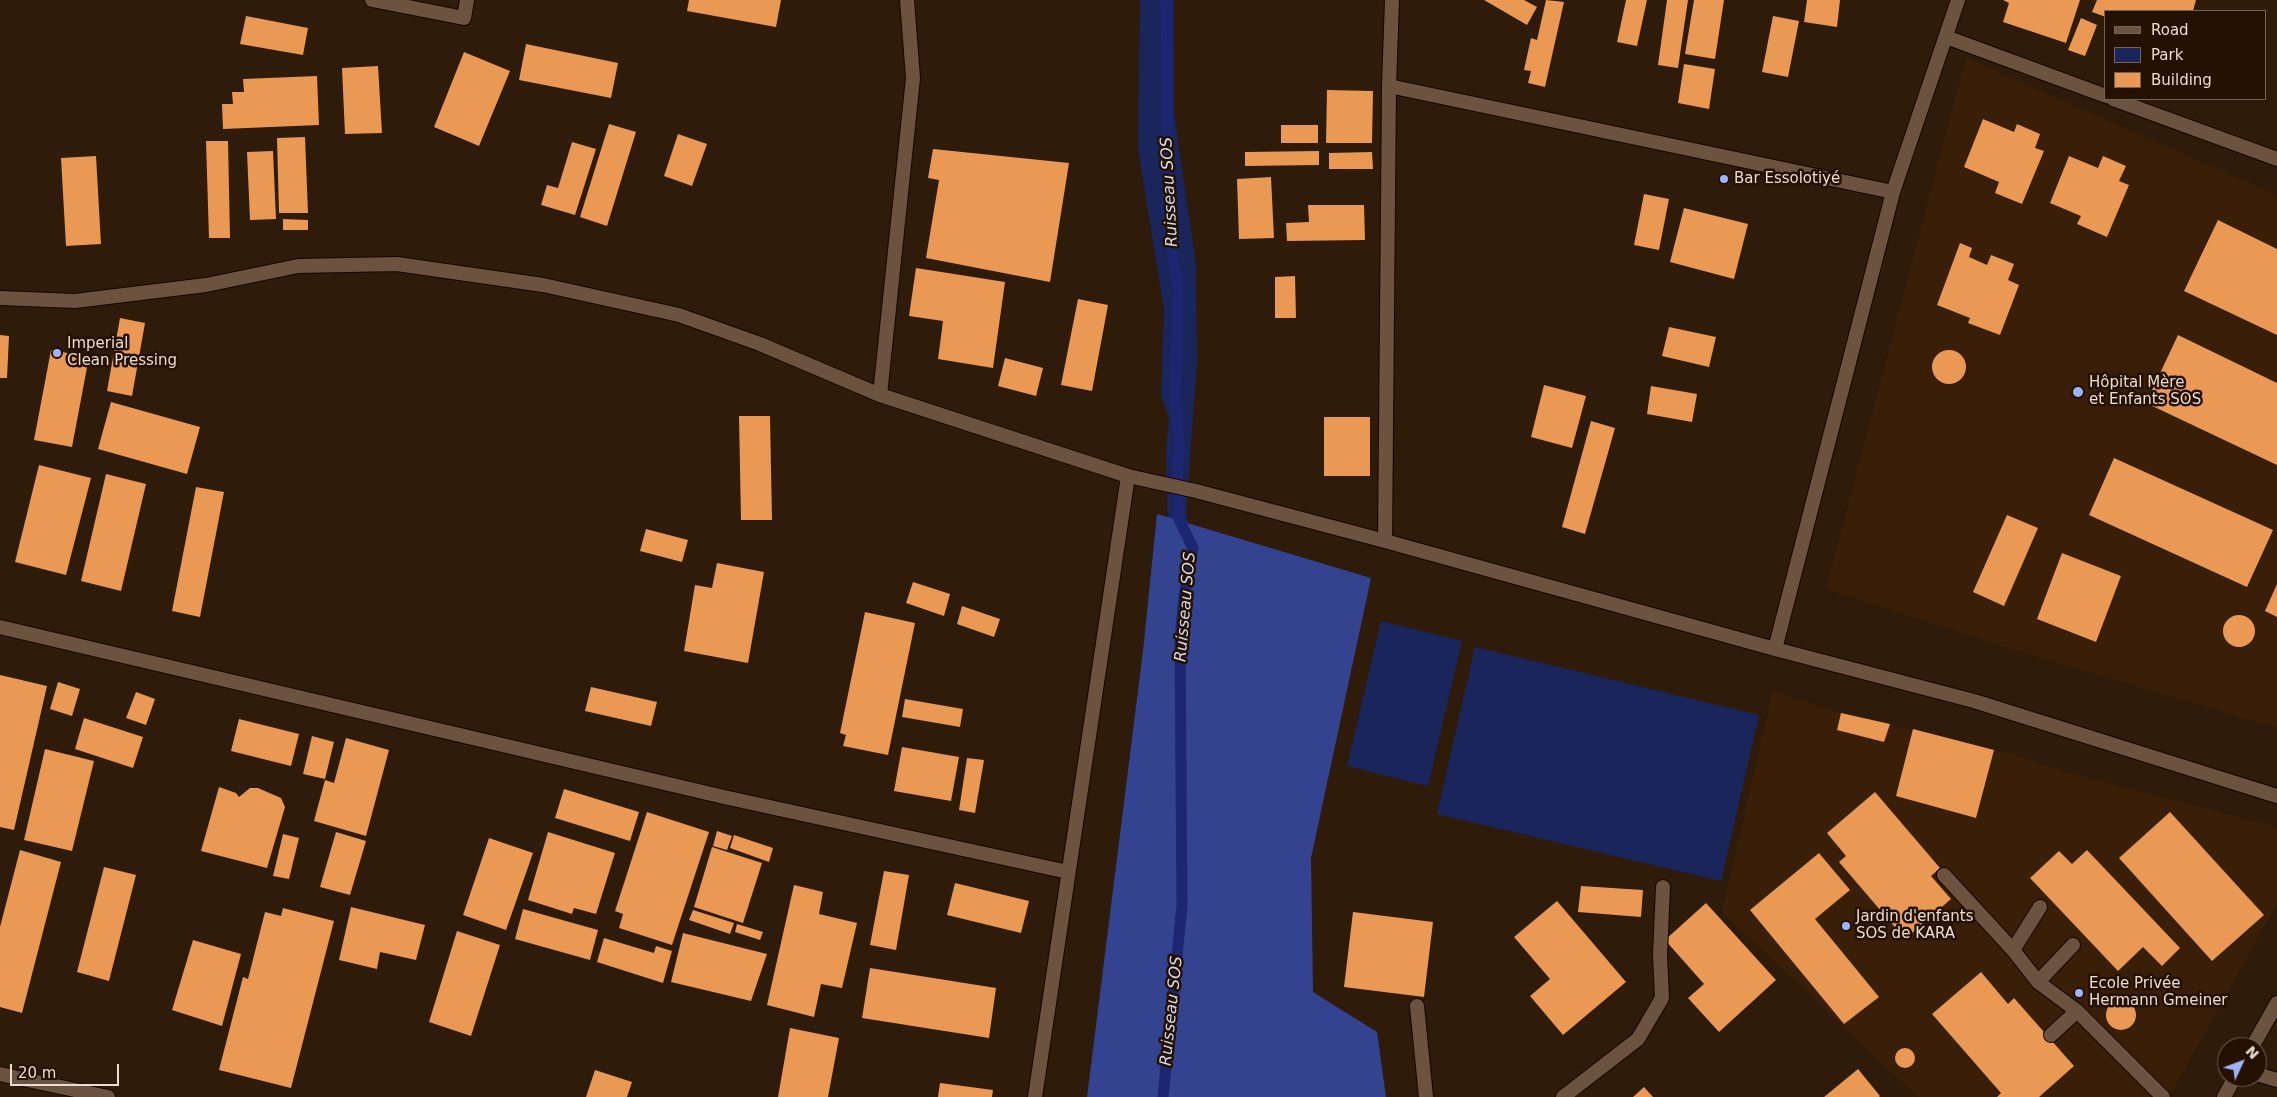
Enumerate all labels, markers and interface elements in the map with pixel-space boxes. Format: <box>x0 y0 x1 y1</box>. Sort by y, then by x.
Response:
legend <box>2104 10 2267 100</box>
text: Road <box>2151 21 2189 39</box>
text: Park <box>2151 46 2183 64</box>
text: Building <box>2151 71 2212 89</box>
water label: Ruisseau SOS <box>1158 136 1182 248</box>
place label: Bar Essolotiyé <box>1734 170 1840 188</box>
marker: Bar Essolotiyé <box>1718 173 1730 185</box>
place label: Imperial Clean Pressing <box>67 335 177 370</box>
marker: Imperial Clean Pressing <box>51 347 63 359</box>
place label: Hôpital Mère et Enfants SOS <box>2089 374 2201 409</box>
marker: Hôpital Mère et Enfants SOS <box>2071 385 2085 399</box>
water label: Ruisseau SOS <box>1172 551 1200 663</box>
place label: Jardin d'enfants SOS de KARA <box>1856 908 1974 943</box>
marker: Jardin d'enfants SOS de KARA <box>1840 920 1852 932</box>
water label: Ruisseau SOS <box>1157 955 1187 1067</box>
place label: Ecole Privée Hermann Gmeiner <box>2089 975 2228 1010</box>
marker: Ecole Privée Hermann Gmeiner <box>2073 987 2085 999</box>
north arrow <box>2217 1037 2267 1087</box>
text: N <box>2242 1043 2262 1062</box>
scale bar <box>12 1054 121 1086</box>
text: 20 m <box>18 1064 56 1082</box>

